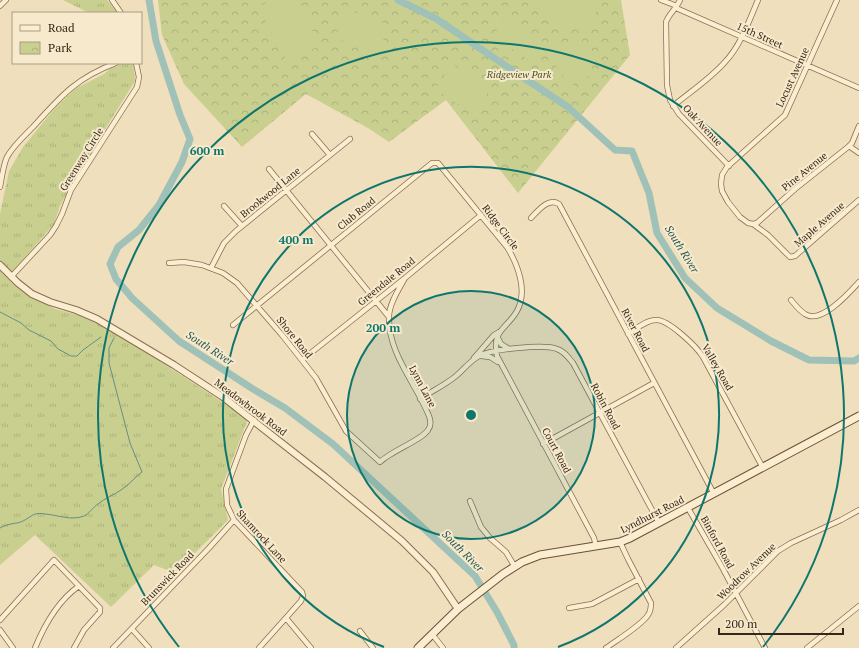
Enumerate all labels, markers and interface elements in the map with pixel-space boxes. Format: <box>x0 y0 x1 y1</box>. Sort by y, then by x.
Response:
legend <box>12 12 142 64</box>
street label: 15th Street <box>735 19 785 52</box>
text: Road <box>48 20 75 35</box>
text: Park <box>48 40 73 55</box>
street label: Locust Avenue <box>773 45 812 109</box>
park label: Ridgeview Park <box>486 68 552 81</box>
street label: Oak Avenue <box>680 102 725 149</box>
street label: Greenway Circle <box>57 125 106 193</box>
text: 600 m <box>190 143 224 158</box>
street label: Pine Avenue <box>779 149 830 194</box>
street label: Brookwood Lane <box>238 164 303 221</box>
street label: Club Road <box>335 194 378 233</box>
street label: Maple Avenue <box>792 199 847 250</box>
street label: Ridge Circle <box>479 202 522 253</box>
water label: South River <box>662 223 703 276</box>
text: 400 m <box>279 232 313 247</box>
street label: Greendale Road <box>355 254 418 309</box>
street label: River Road <box>619 306 653 355</box>
street label: Shore Road <box>274 314 316 361</box>
text: 200 m <box>366 320 400 335</box>
water label: South River <box>184 328 237 369</box>
street label: Valley Road <box>699 342 736 393</box>
street label: Lynn Lane <box>406 363 439 410</box>
street label: Meadowbrook Road <box>212 376 290 439</box>
street label: Robin Road <box>588 381 623 432</box>
centre of rings <box>464 408 478 422</box>
street label: Court Road <box>539 425 574 476</box>
street label: Lyndhurst Road <box>618 493 687 536</box>
street label: Shamrock Lane <box>234 507 290 566</box>
street label: Binford Road <box>698 514 738 571</box>
water label: South River <box>439 527 487 575</box>
street label: Woodrow Avenue <box>714 540 778 603</box>
street label: Brunswick Road <box>138 548 197 608</box>
scale bar <box>719 610 843 636</box>
text: 200 m <box>725 616 758 631</box>

